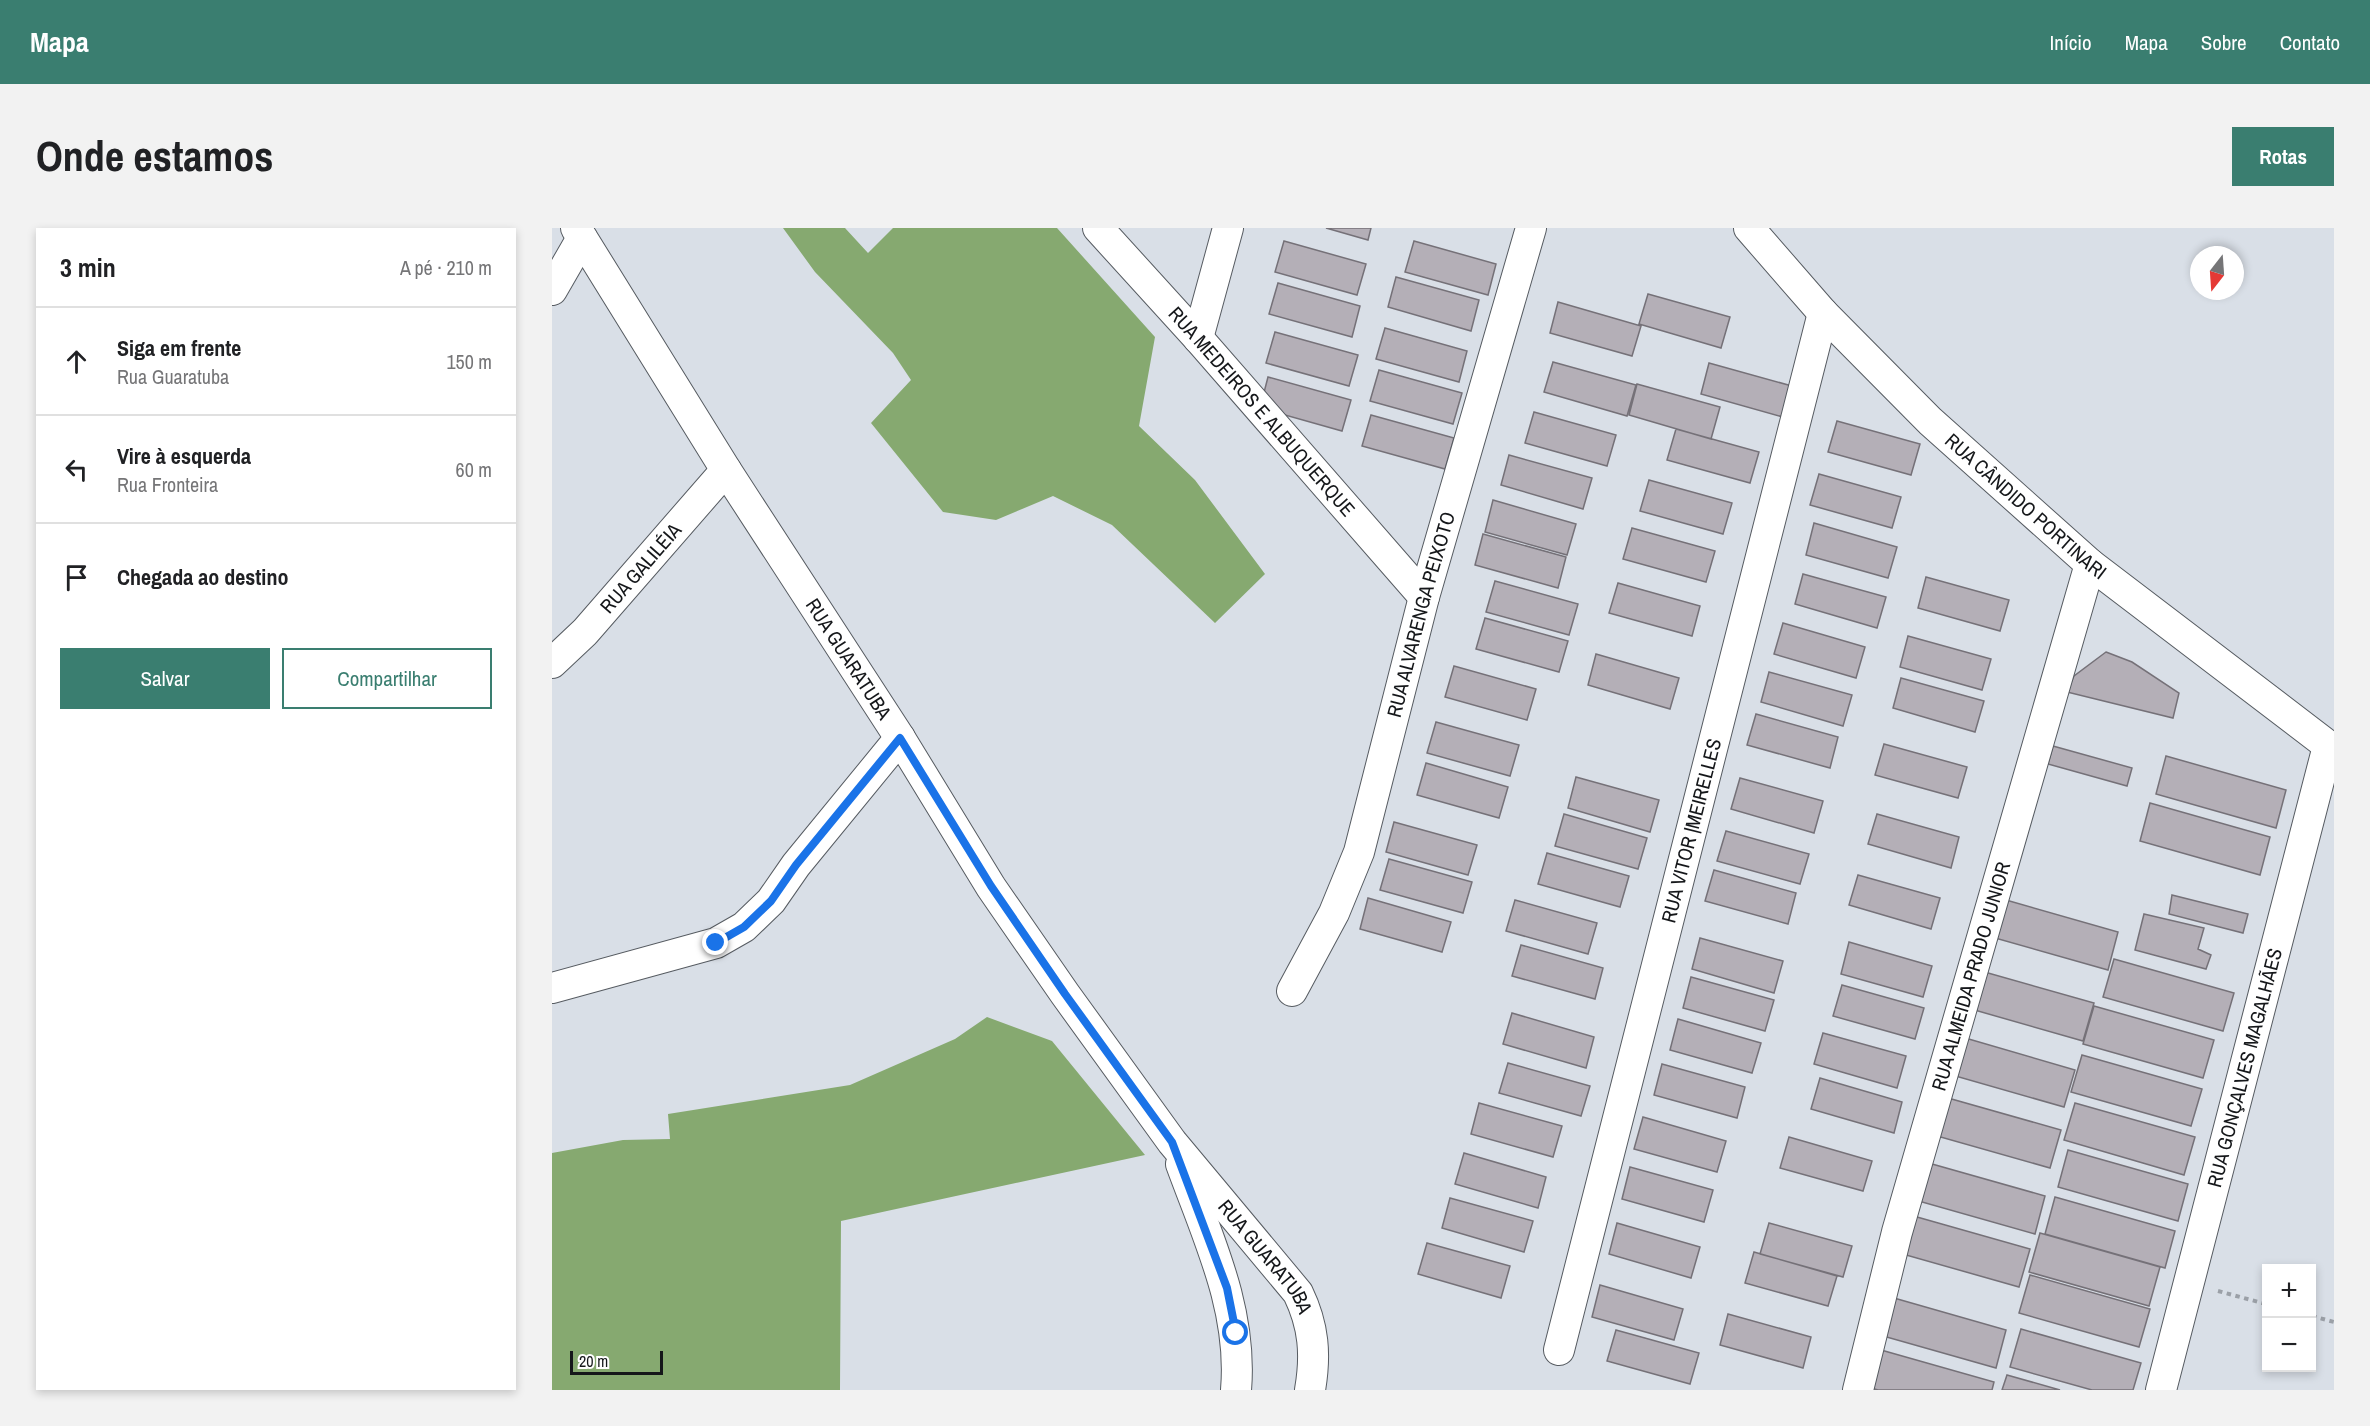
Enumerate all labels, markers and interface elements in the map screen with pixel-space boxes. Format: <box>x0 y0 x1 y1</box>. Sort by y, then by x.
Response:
text: Mapa <box>30 23 89 61</box>
text: Início <box>2050 28 2092 57</box>
text: Mapa <box>2125 28 2168 57</box>
text: Sobre <box>2201 28 2247 57</box>
text: Contato <box>2280 28 2340 57</box>
button: Rotas <box>2232 127 2334 186</box>
text: Onde estamos <box>36 128 273 184</box>
north arrow <box>2190 246 2244 300</box>
text: 3 min <box>60 250 116 285</box>
text: A pé · 210 m <box>400 254 492 281</box>
street label: RUA MEDEIROS E ALBUQUERQUE <box>1163 300 1362 522</box>
text: Siga em frente <box>117 333 241 363</box>
icon: ahead <box>60 345 93 378</box>
text: 150 m <box>446 348 492 375</box>
text: Rua Guaratuba <box>117 363 229 390</box>
street label: RUA CÂNDIDO PORTINARI <box>1940 427 2112 585</box>
text: Vire à esquerda <box>117 441 251 471</box>
icon: left <box>60 453 93 486</box>
text: 60 m <box>456 456 492 483</box>
text: Rua Fronteira <box>117 471 218 498</box>
street label: RUA ALVARENGA PEIXOTO <box>1380 508 1461 720</box>
street label: RUA GALILÉIA <box>594 517 687 619</box>
icon: arrive <box>60 561 93 594</box>
text: Chegada ao destino <box>117 562 288 592</box>
street label: RUA GUARATUBA <box>800 593 898 724</box>
button: Salvar <box>60 648 270 709</box>
button: Compartilhar <box>282 648 492 709</box>
street label: RUA VITOR |MEIRELLES <box>1654 735 1727 925</box>
street label: RUA ALMEIDA PRADO JUNIOR <box>1925 858 2016 1094</box>
route end <box>702 929 728 955</box>
street label: RUA GONÇALVES MAGALHÃES <box>2200 945 2288 1190</box>
street label: RUA GUARATUBA <box>1213 1194 1319 1317</box>
map controls <box>2262 1264 2316 1372</box>
button: + <box>2262 1264 2316 1318</box>
button: − <box>2262 1318 2316 1372</box>
route start <box>1222 1319 1248 1345</box>
scale bar <box>570 1348 663 1376</box>
text: 20 m <box>579 1350 608 1372</box>

